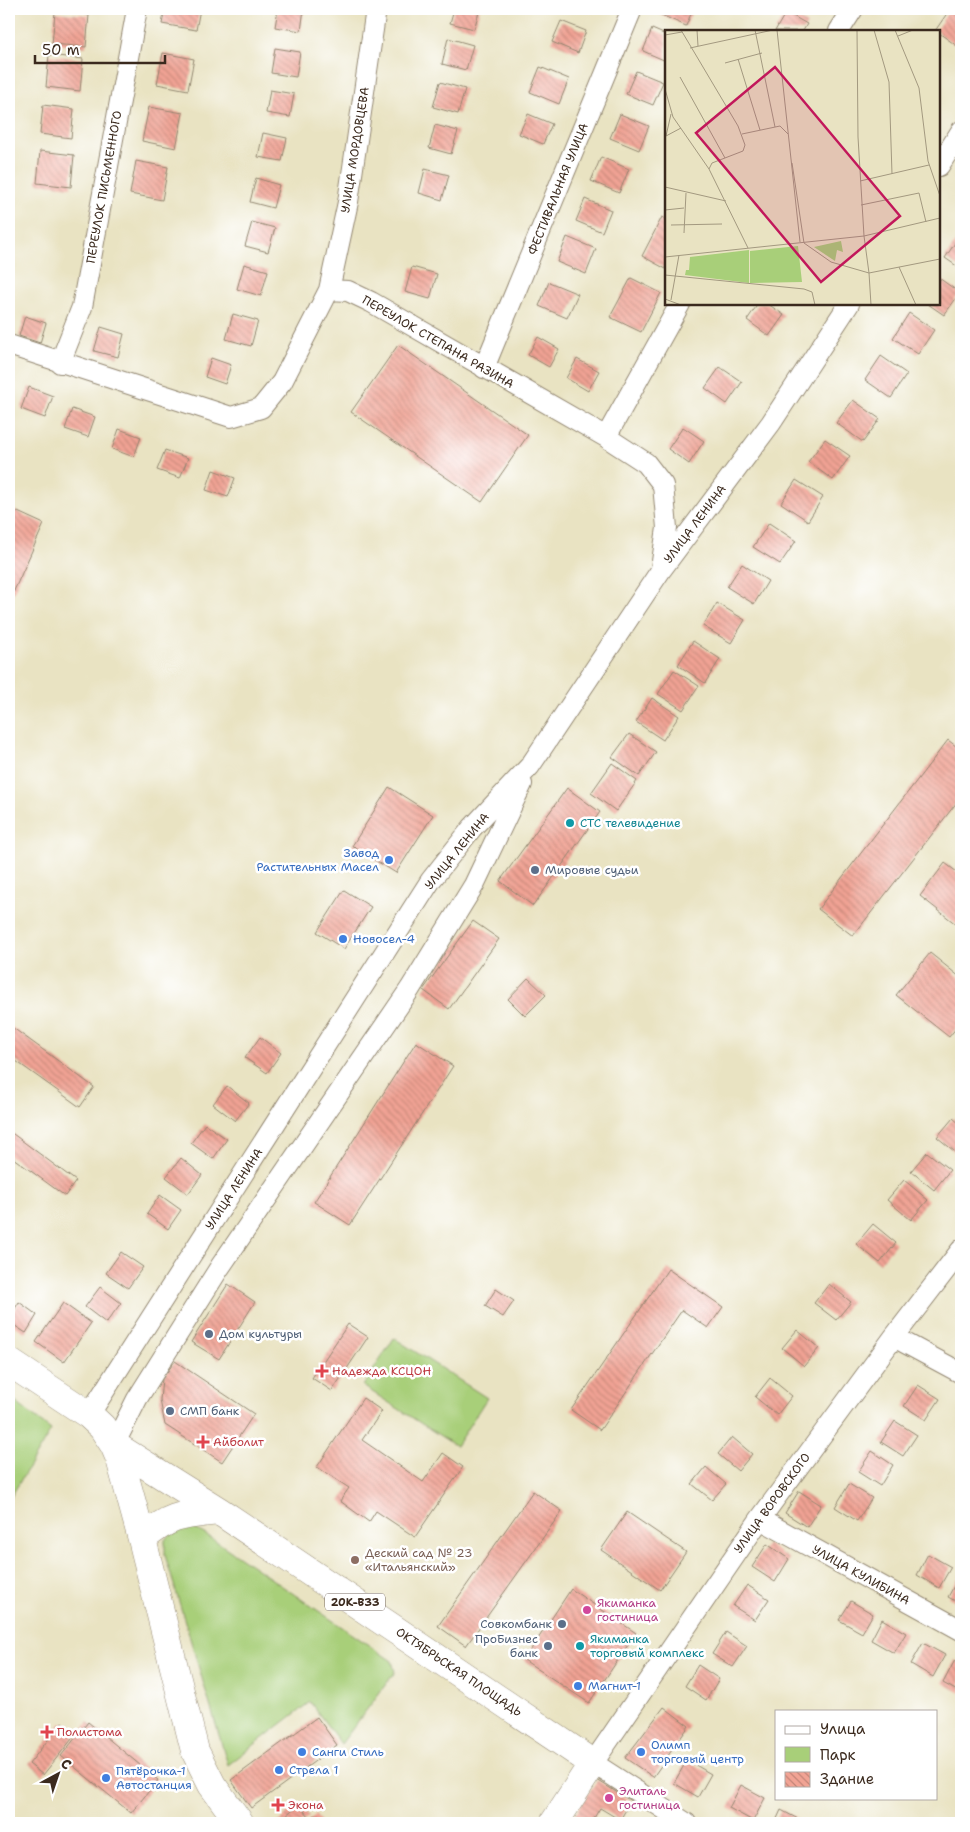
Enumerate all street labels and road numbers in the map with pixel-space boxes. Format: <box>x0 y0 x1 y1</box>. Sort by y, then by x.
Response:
street label: УЛИЦА МОРДОВЦЕВА <box>337 86 373 214</box>
street label: ПЕРЕУЛОК ПИСЬМЕННОГО <box>83 109 125 265</box>
street label: ФЕСТИВАЛЬНАЯ УЛИЦА <box>524 120 592 257</box>
street label: ПЕРЕУЛОК СТЕПАНА РАЗИНА <box>359 292 517 392</box>
street label: УЛИЦА ЛЕНИНА <box>660 481 730 566</box>
street label: УЛИЦА ЛЕНИНА <box>421 809 493 893</box>
street label: УЛИЦА ЛЕНИНА <box>202 1145 267 1233</box>
street label: УЛИЦА ВОРОВСКОГО <box>730 1450 814 1556</box>
street label: УЛИЦА КУЛИБИНА <box>809 1541 913 1609</box>
road number: 20К-В33 <box>325 1594 385 1610</box>
street label: ОКТЯБРЬСКАЯ ПЛОЩАДЬ <box>393 1624 525 1720</box>

